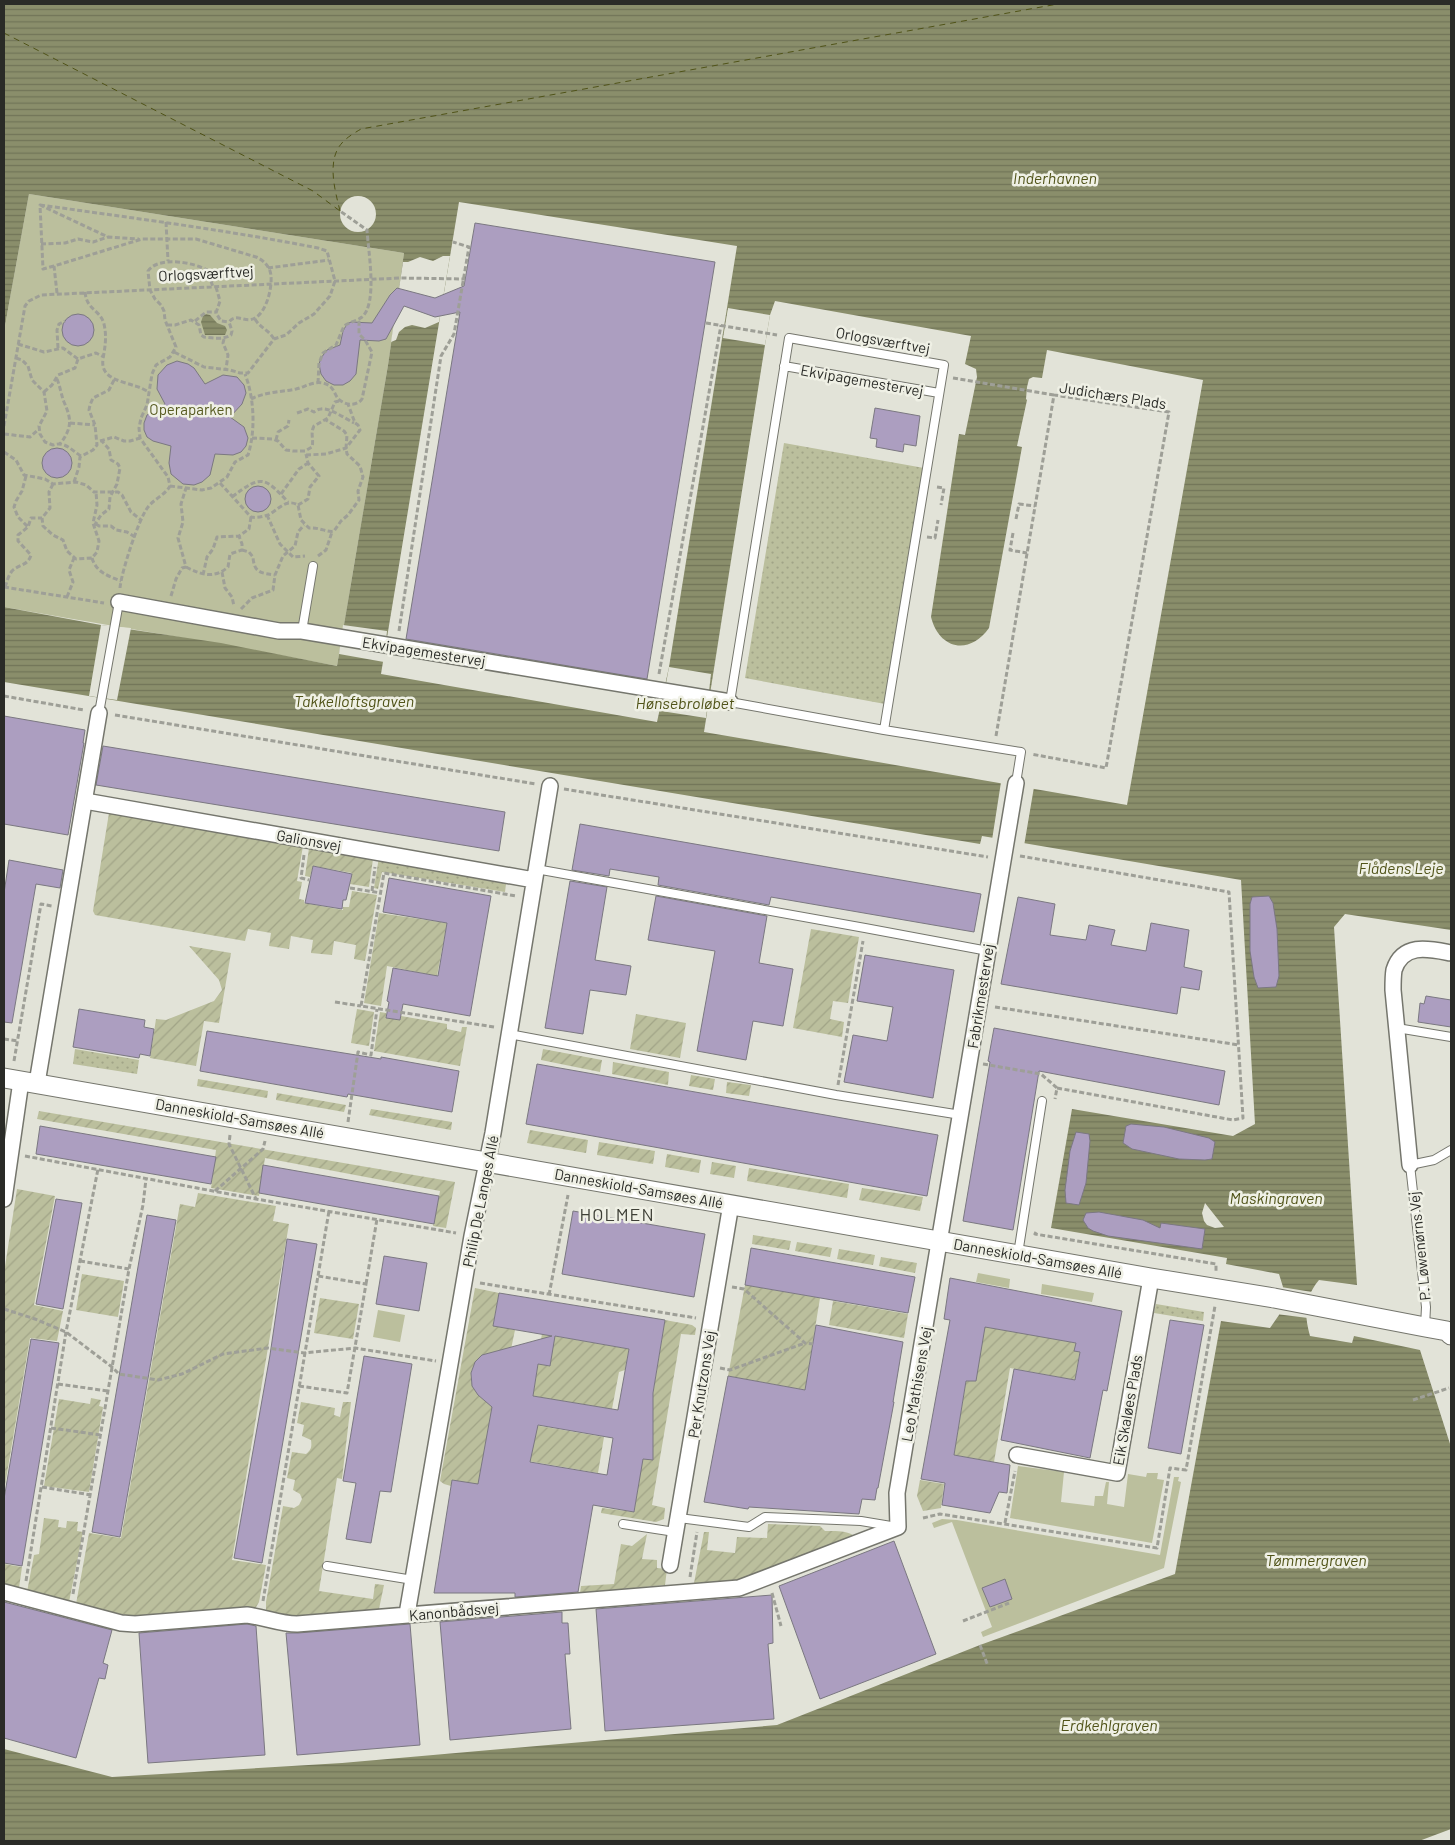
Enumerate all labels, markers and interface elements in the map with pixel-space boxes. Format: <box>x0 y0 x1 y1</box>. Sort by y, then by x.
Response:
water label: Inderhavnen <box>1013 168 1097 187</box>
street label: Orlogsværftvej <box>158 262 254 284</box>
street label: Orlogsværftvej <box>834 323 932 357</box>
street label: Ekvipagemestervej <box>799 360 925 400</box>
street label: Judichærs Plads <box>1058 378 1168 412</box>
park label: Operaparken <box>149 400 233 418</box>
street label: Ekvipagemestervej <box>361 632 487 670</box>
water label: Takkelloftsgraven <box>294 691 414 710</box>
water label: Hønsebroløbet <box>636 693 735 712</box>
street label: Galionsvej <box>275 825 343 855</box>
water label: Flådens Leje <box>1358 858 1444 877</box>
street label: Fabrikmestervej <box>963 942 997 1050</box>
street label: Danneskiold-Samsøes Allé <box>154 1094 326 1142</box>
street label: Philip De Langes Allé <box>458 1134 502 1268</box>
street label: Danneskiold-Samsøes Allé <box>553 1164 725 1212</box>
water label: Maskingraven <box>1229 1188 1323 1207</box>
street label: P. Løwenørns Vej <box>1404 1191 1434 1301</box>
district label: HOLMEN <box>579 1203 655 1225</box>
street label: Danneskiold-Samsøes Allé <box>952 1234 1124 1282</box>
street label: Leo Mathisens Vej <box>897 1325 935 1443</box>
street label: Per Knutzons Vej <box>684 1329 718 1439</box>
street label: Eik Skaløes Plads <box>1108 1353 1146 1467</box>
water label: Tømmergraven <box>1265 1550 1367 1569</box>
street label: Kanonbådsvej <box>408 1598 500 1624</box>
water label: Erdkehlgraven <box>1060 1715 1158 1734</box>

